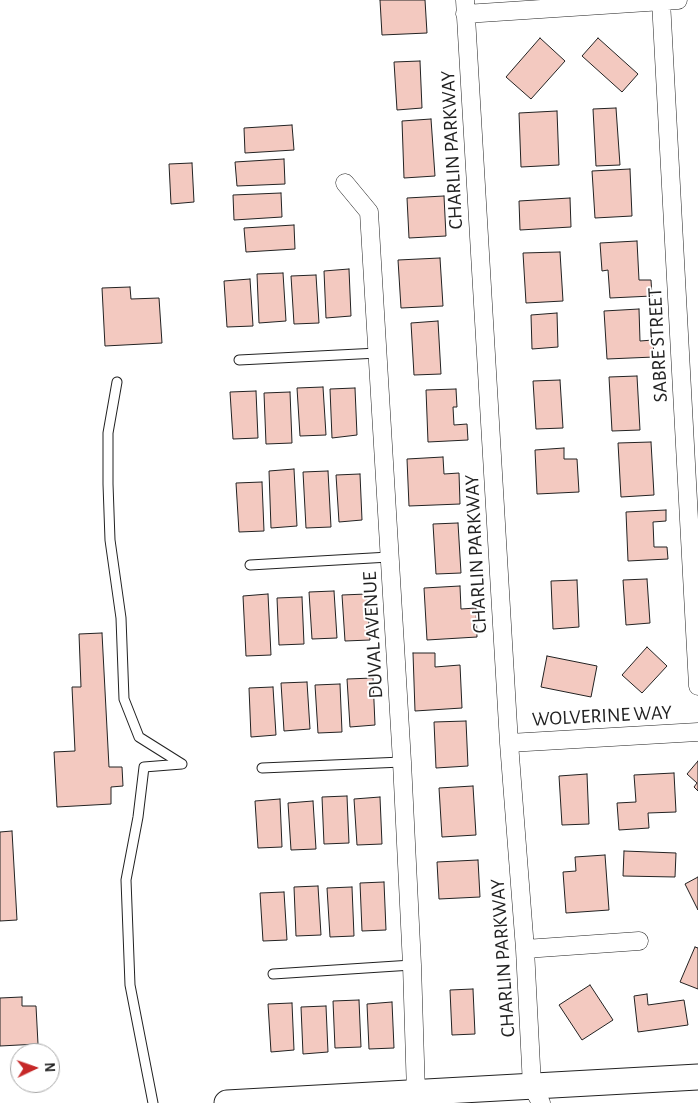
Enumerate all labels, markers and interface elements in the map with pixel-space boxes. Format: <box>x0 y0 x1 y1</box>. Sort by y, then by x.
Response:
street label: CHARLIN PARKWAY <box>436 70 468 230</box>
street label: SABRE STREET <box>643 287 673 403</box>
street label: CHARLIN PARKWAY <box>460 474 492 634</box>
street label: DUVAL AVENUE <box>358 571 388 699</box>
street label: WOLVERINE WAY <box>531 700 673 732</box>
street label: CHARLIN PARKWAY <box>485 878 521 1038</box>
north arrow <box>10 1043 60 1093</box>
text: N <box>42 1062 56 1072</box>

